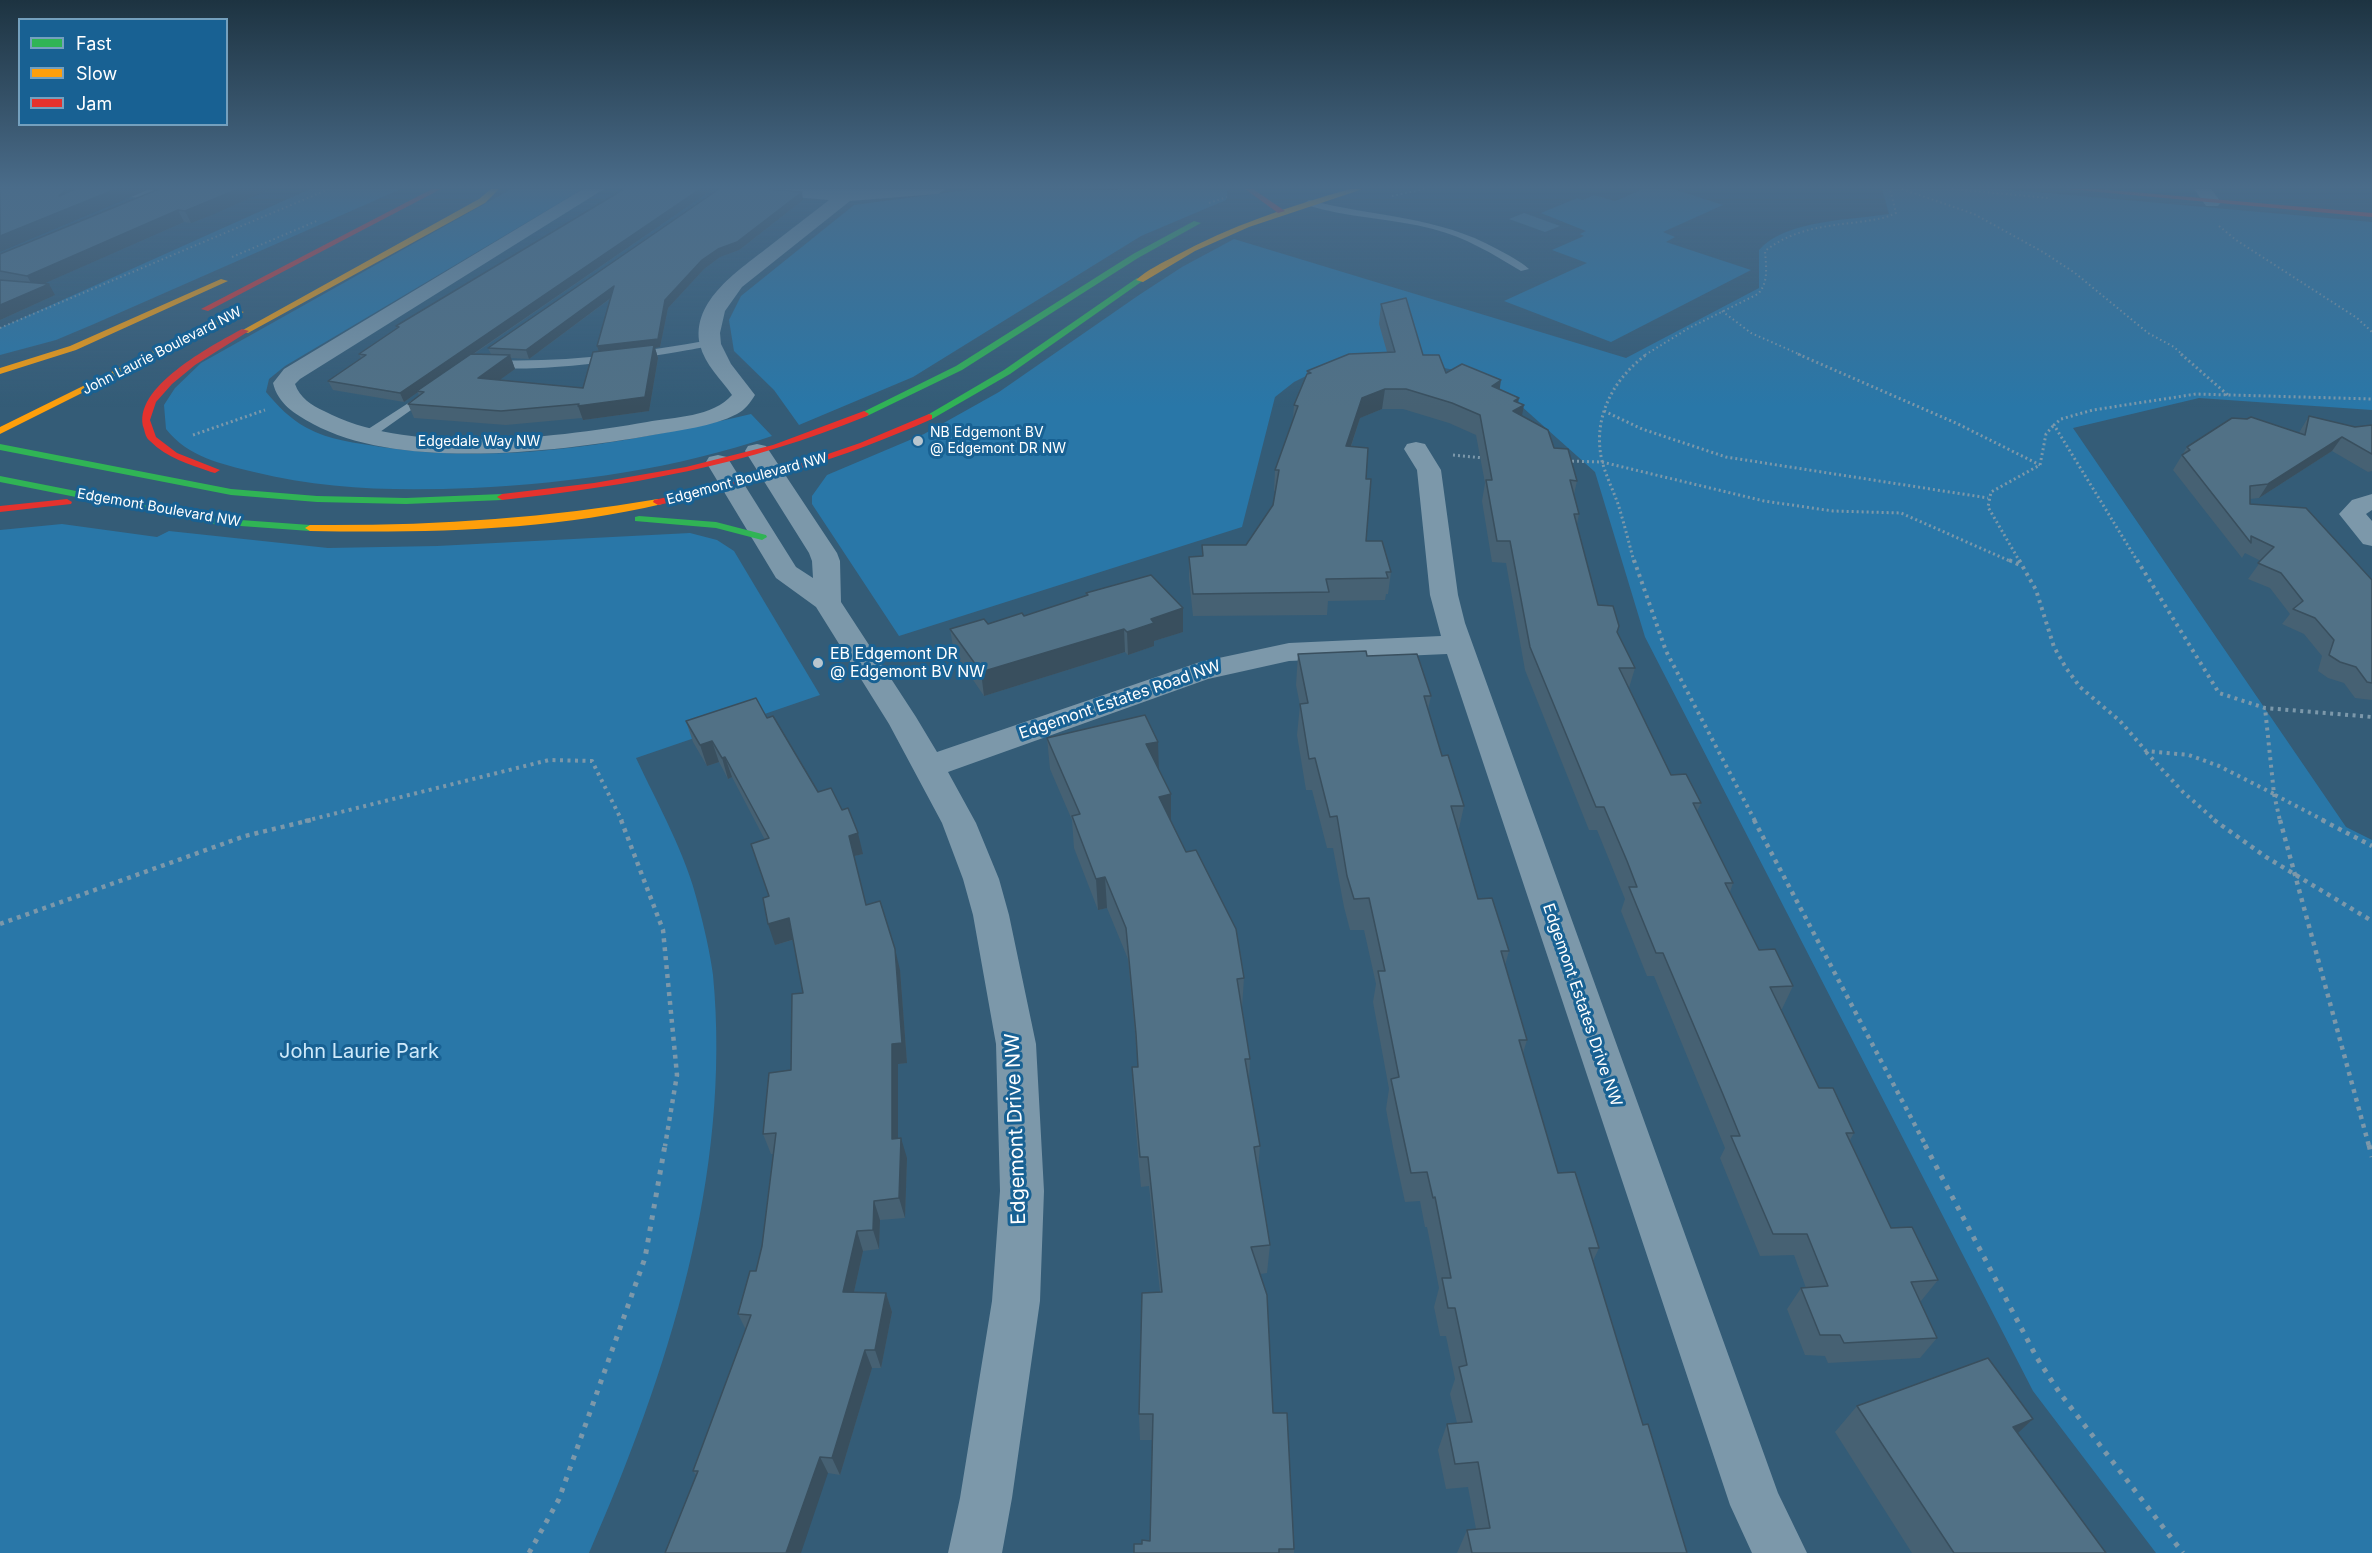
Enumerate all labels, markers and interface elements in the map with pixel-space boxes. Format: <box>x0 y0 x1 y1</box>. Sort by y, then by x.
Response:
legend <box>18 18 228 126</box>
text: Fast <box>76 33 112 54</box>
text: Slow <box>76 63 117 84</box>
text: Jam <box>76 93 112 114</box>
street label: John Laurie Boulevard NW <box>80 303 244 399</box>
place label: NB Edgemont BV @ Edgemont DR NW <box>930 425 1066 458</box>
street label: Edgedale Way NW <box>418 434 540 450</box>
marker: NB Edgemont BV @ Edgemont DR NW <box>911 434 925 448</box>
street label: Edgemont Boulevard NW <box>665 449 829 509</box>
street label: Edgemont Boulevard NW <box>76 485 242 531</box>
place label: EB Edgemont DR @ Edgemont BV NW <box>830 644 985 682</box>
marker: EB Edgemont DR @ Edgemont BV NW <box>811 656 825 670</box>
street label: Edgemont Estates Road NW <box>1017 656 1223 744</box>
street label: Edgemont Estates Drive NW <box>1538 901 1626 1109</box>
street label: Edgemont Drive NW <box>1001 1033 1031 1225</box>
park label: John Laurie Park <box>279 1040 439 1064</box>

